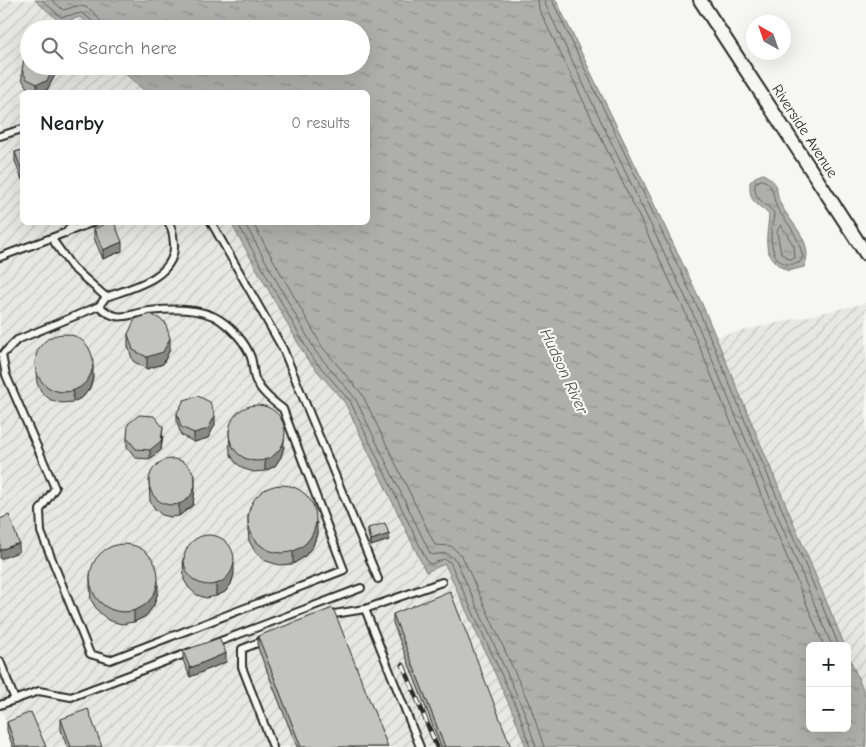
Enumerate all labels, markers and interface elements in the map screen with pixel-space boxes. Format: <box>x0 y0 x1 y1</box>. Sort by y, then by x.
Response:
north arrow <box>746 15 791 60</box>
search box <box>20 20 370 75</box>
icon: search <box>38 34 66 62</box>
text: Search here <box>78 37 177 59</box>
street label: Riverside Avenue <box>768 81 842 181</box>
text: Nearby <box>40 111 104 135</box>
text: 0 results <box>291 114 350 132</box>
water label: Hudson River <box>536 326 592 418</box>
map controls <box>806 642 851 732</box>
button: + <box>806 642 851 687</box>
button: − <box>806 687 851 732</box>

